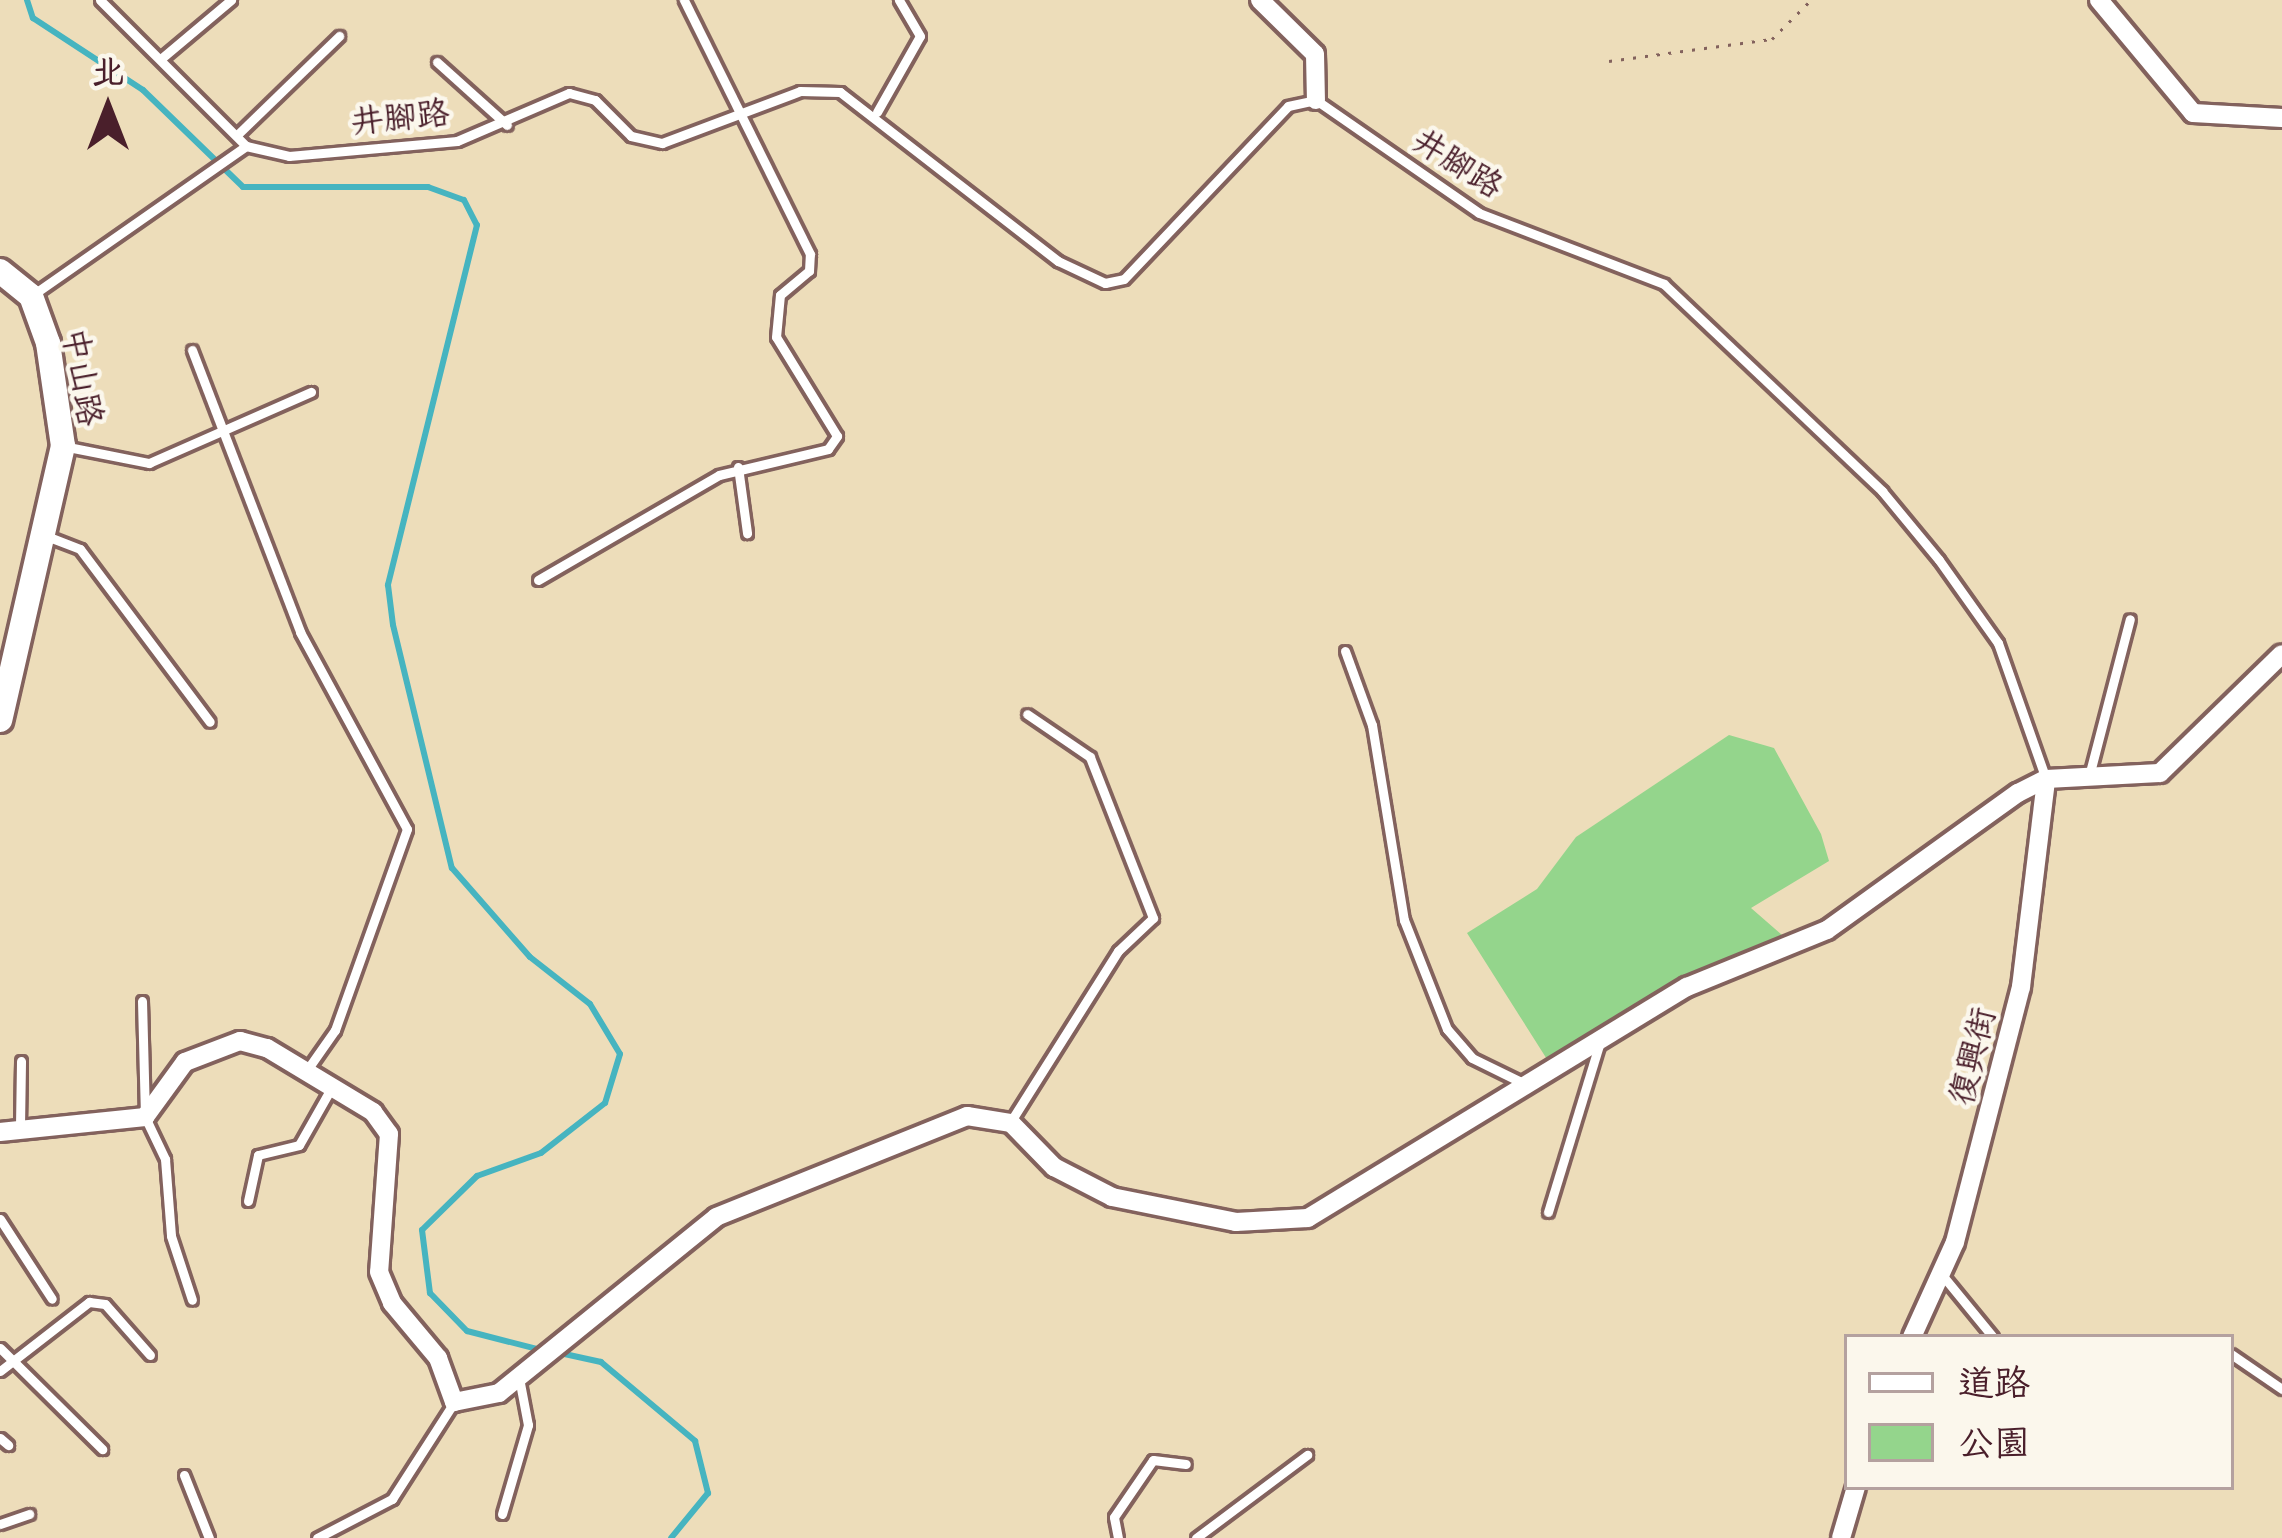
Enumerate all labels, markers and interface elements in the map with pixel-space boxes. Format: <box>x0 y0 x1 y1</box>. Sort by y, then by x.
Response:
north arrow <box>48 48 168 168</box>
text: 北 <box>92 49 125 94</box>
street label: 井腳路 <box>349 92 451 142</box>
street label: 井腳路 <box>1406 120 1510 206</box>
street label: 中山路 <box>55 325 111 429</box>
street label: 復興街 <box>1941 1003 2003 1109</box>
legend <box>1844 1334 2234 1490</box>
text: 道路 <box>1958 1358 2030 1407</box>
text: 公園 <box>1958 1418 2030 1467</box>

